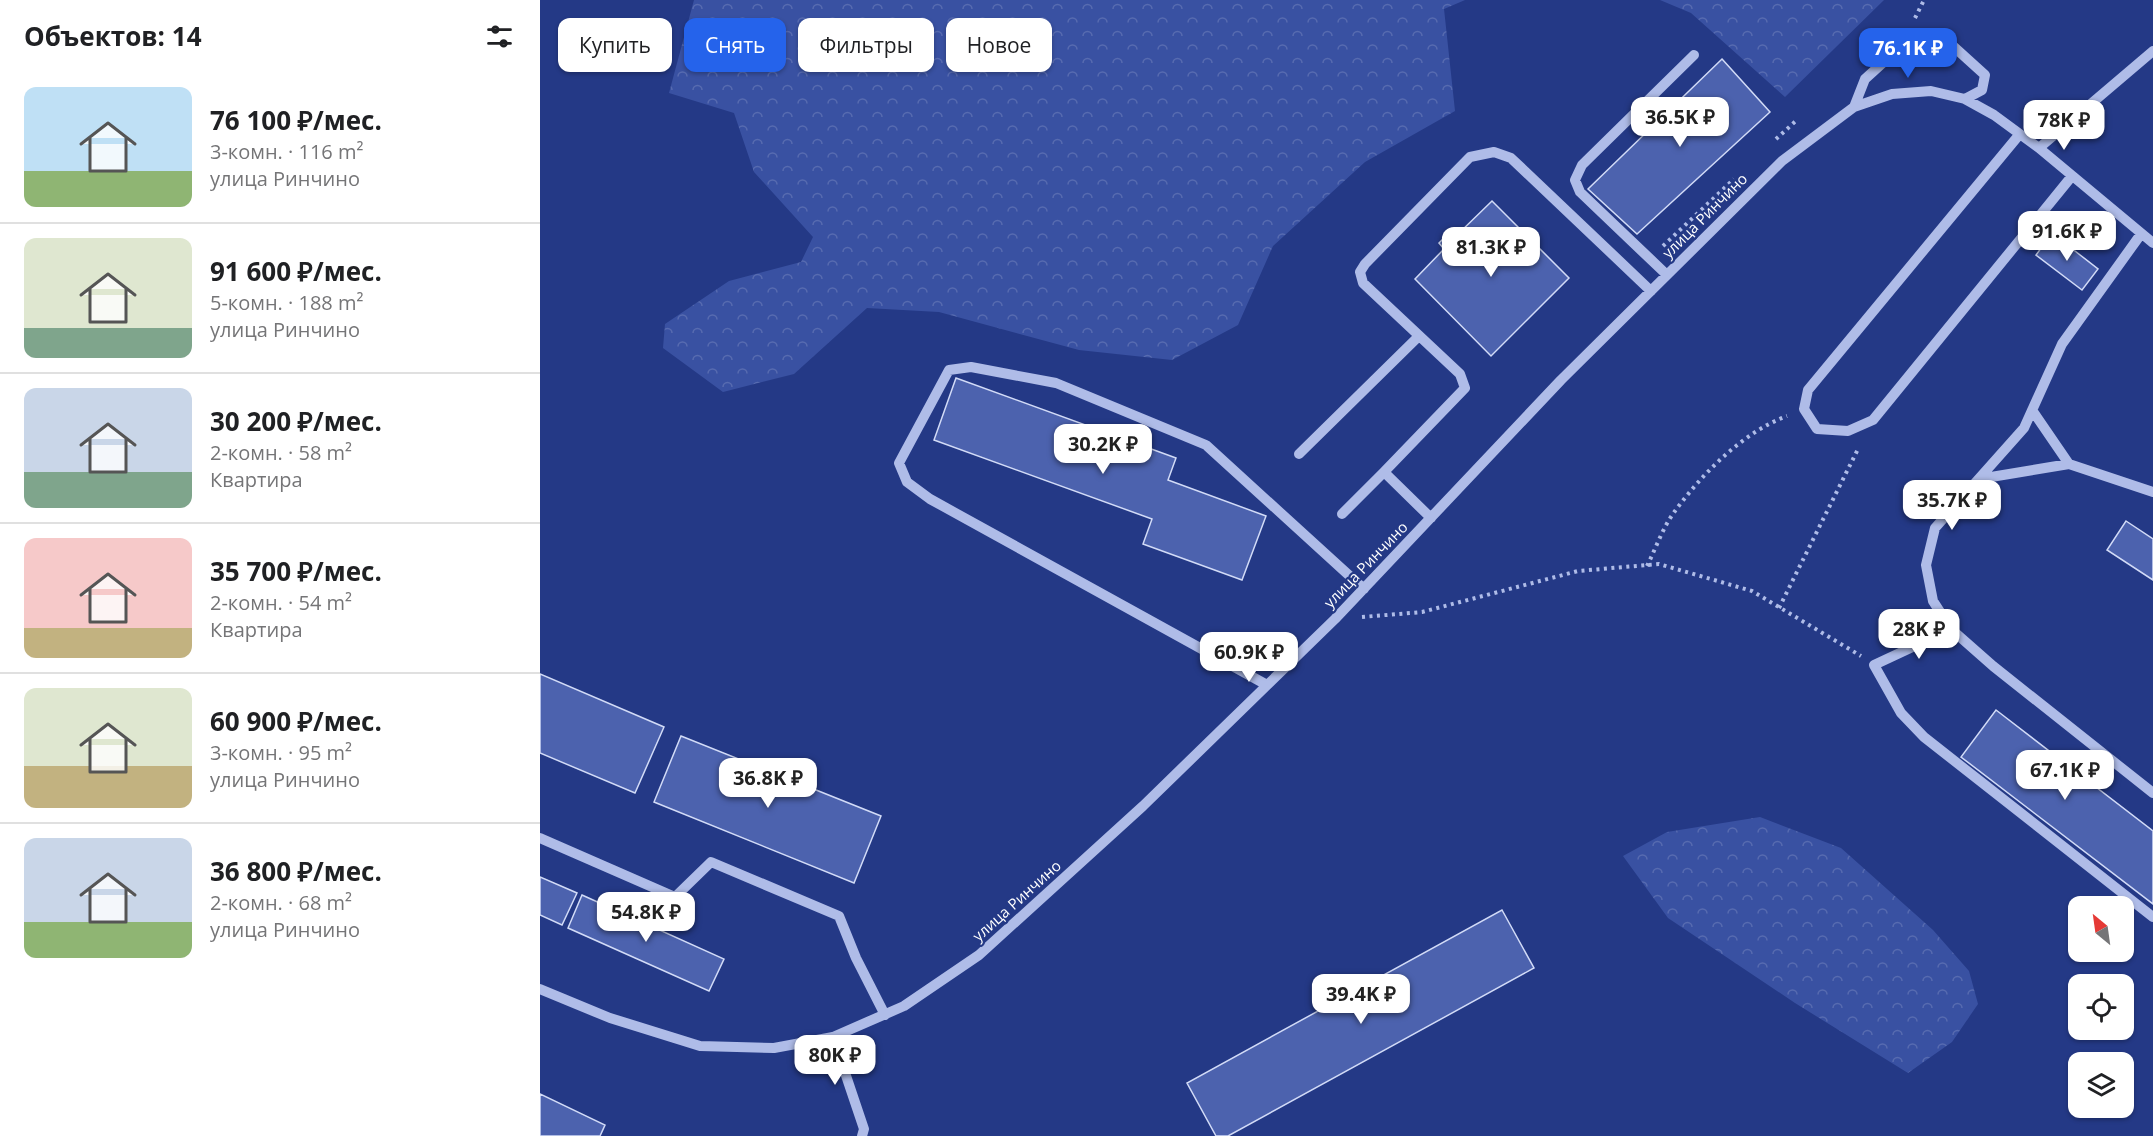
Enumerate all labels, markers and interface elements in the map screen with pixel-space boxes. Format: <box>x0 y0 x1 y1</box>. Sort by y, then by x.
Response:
text: Объектов: 14 <box>24 18 202 54</box>
chip: Купить <box>558 18 672 72</box>
chip: Снять <box>684 18 786 72</box>
chip: Фильтры <box>798 18 934 72</box>
chip: Новое <box>946 18 1052 72</box>
icon: filters <box>483 20 516 53</box>
pin: 76.1K ₽ <box>1853 28 1963 79</box>
text: 76.1K ₽ <box>1873 34 1943 61</box>
pin: 36.5K ₽ <box>1625 97 1735 148</box>
pin: 78K ₽ <box>2022 100 2106 151</box>
text: 76 100 ₽/мес. <box>210 102 382 138</box>
text: 36.5K ₽ <box>1645 103 1715 130</box>
text: 78K ₽ <box>2038 106 2091 133</box>
icon: home <box>72 111 144 183</box>
text: 3-комн. · 116 m² <box>210 138 363 165</box>
text: улица Ринчино <box>210 165 360 192</box>
street label: улица Ринчино <box>1657 168 1751 262</box>
pin: 91.6K ₽ <box>2012 211 2122 262</box>
text: 91.6K ₽ <box>2032 217 2102 244</box>
pin: 81.3K ₽ <box>1436 227 1546 278</box>
text: 81.3K ₽ <box>1456 233 1526 260</box>
text: 91 600 ₽/мес. <box>210 253 382 289</box>
icon: home <box>72 262 144 334</box>
text: 5-комн. · 188 m² <box>210 289 363 316</box>
text: улица Ринчино <box>210 316 360 343</box>
text: 30 200 ₽/мес. <box>210 403 382 439</box>
icon: home <box>72 412 144 484</box>
pin: 30.2K ₽ <box>1048 424 1158 475</box>
text: 30.2K ₽ <box>1068 430 1138 457</box>
text: 2-комн. · 58 m² <box>210 439 352 466</box>
text: Квартира <box>210 466 303 493</box>
pin: 35.7K ₽ <box>1897 480 2007 531</box>
text: 35.7K ₽ <box>1917 486 1987 513</box>
street label: улица Ринчино <box>1319 517 1412 612</box>
text: 35 700 ₽/мес. <box>210 553 382 589</box>
icon: home <box>72 562 144 634</box>
text: 2-комн. · 54 m² <box>210 589 352 616</box>
pin: 28K ₽ <box>1877 609 1961 660</box>
text: 28K ₽ <box>1893 615 1946 642</box>
text: Квартира <box>210 616 303 643</box>
pin: 60.9K ₽ <box>1194 632 1304 683</box>
text: 60.9K ₽ <box>1214 638 1284 665</box>
text: 60 900 ₽/мес. <box>210 703 382 739</box>
icon: home <box>72 712 144 784</box>
text: 3-комн. · 95 m² <box>210 739 352 766</box>
pin: 67.1K ₽ <box>2010 750 2120 801</box>
text: 67.1K ₽ <box>2030 756 2100 783</box>
pin: 36.8K ₽ <box>713 758 823 809</box>
text: 36.8K ₽ <box>733 764 803 791</box>
text: улица Ринчино <box>210 766 360 793</box>
text: 36 800 ₽/мес. <box>210 853 382 889</box>
street label: улица Ринчино <box>968 855 1065 945</box>
icon: home <box>72 862 144 934</box>
text: 2-комн. · 68 m² <box>210 889 352 916</box>
pin: 54.8K ₽ <box>591 892 701 943</box>
north arrow <box>2068 896 2134 962</box>
map controls <box>2068 896 2134 1118</box>
text: 54.8K ₽ <box>611 898 681 925</box>
text: улица Ринчино <box>210 916 360 943</box>
pin: 39.4K ₽ <box>1306 974 1416 1025</box>
button: locate <box>2068 974 2134 1040</box>
text: 39.4K ₽ <box>1326 980 1396 1007</box>
pin: 80K ₽ <box>793 1035 877 1086</box>
text: 80K ₽ <box>809 1041 862 1068</box>
button: layers <box>2068 1052 2134 1118</box>

